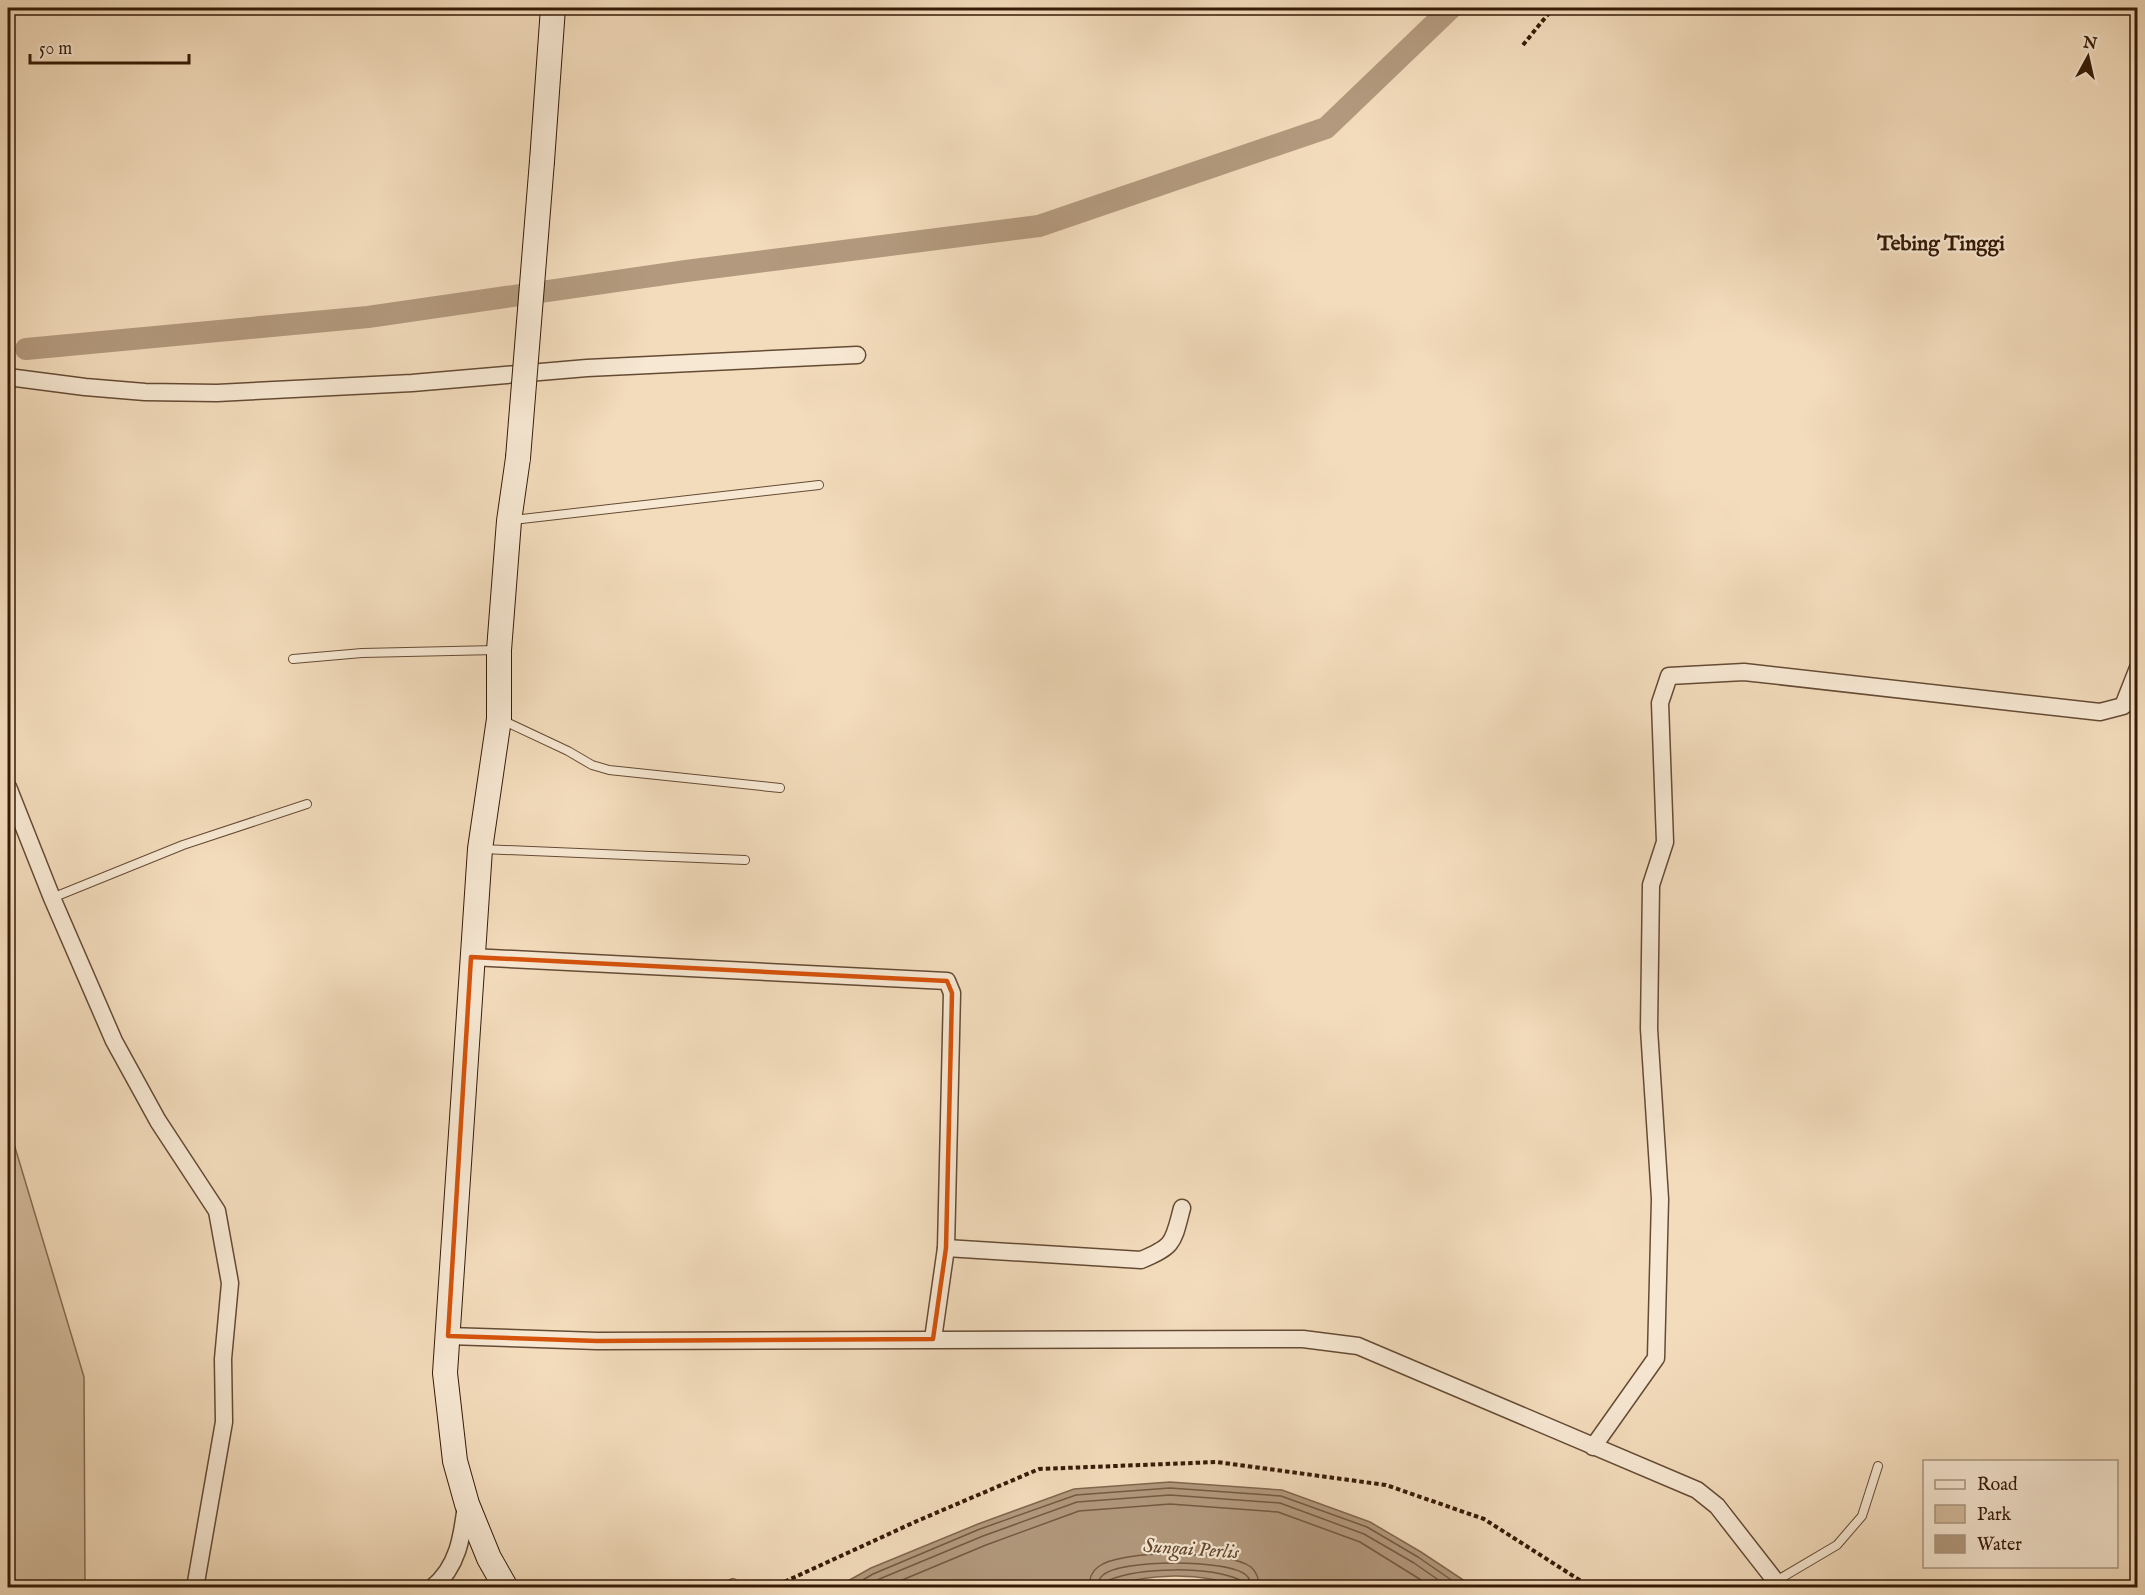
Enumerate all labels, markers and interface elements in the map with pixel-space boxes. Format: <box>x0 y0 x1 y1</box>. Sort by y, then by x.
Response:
scale bar <box>30 27 189 65</box>
north arrow <box>2058 27 2118 87</box>
text: N <box>2081 33 2098 55</box>
text: 50 m <box>39 38 72 61</box>
district label: Tebing Tinggi <box>1876 231 2005 258</box>
legend <box>1923 1460 2118 1568</box>
text: Road <box>1977 1474 2018 1497</box>
text: Park <box>1977 1504 2012 1527</box>
water label: Sungai Perlis <box>1142 1534 1240 1566</box>
text: Water <box>1977 1534 2022 1557</box>

